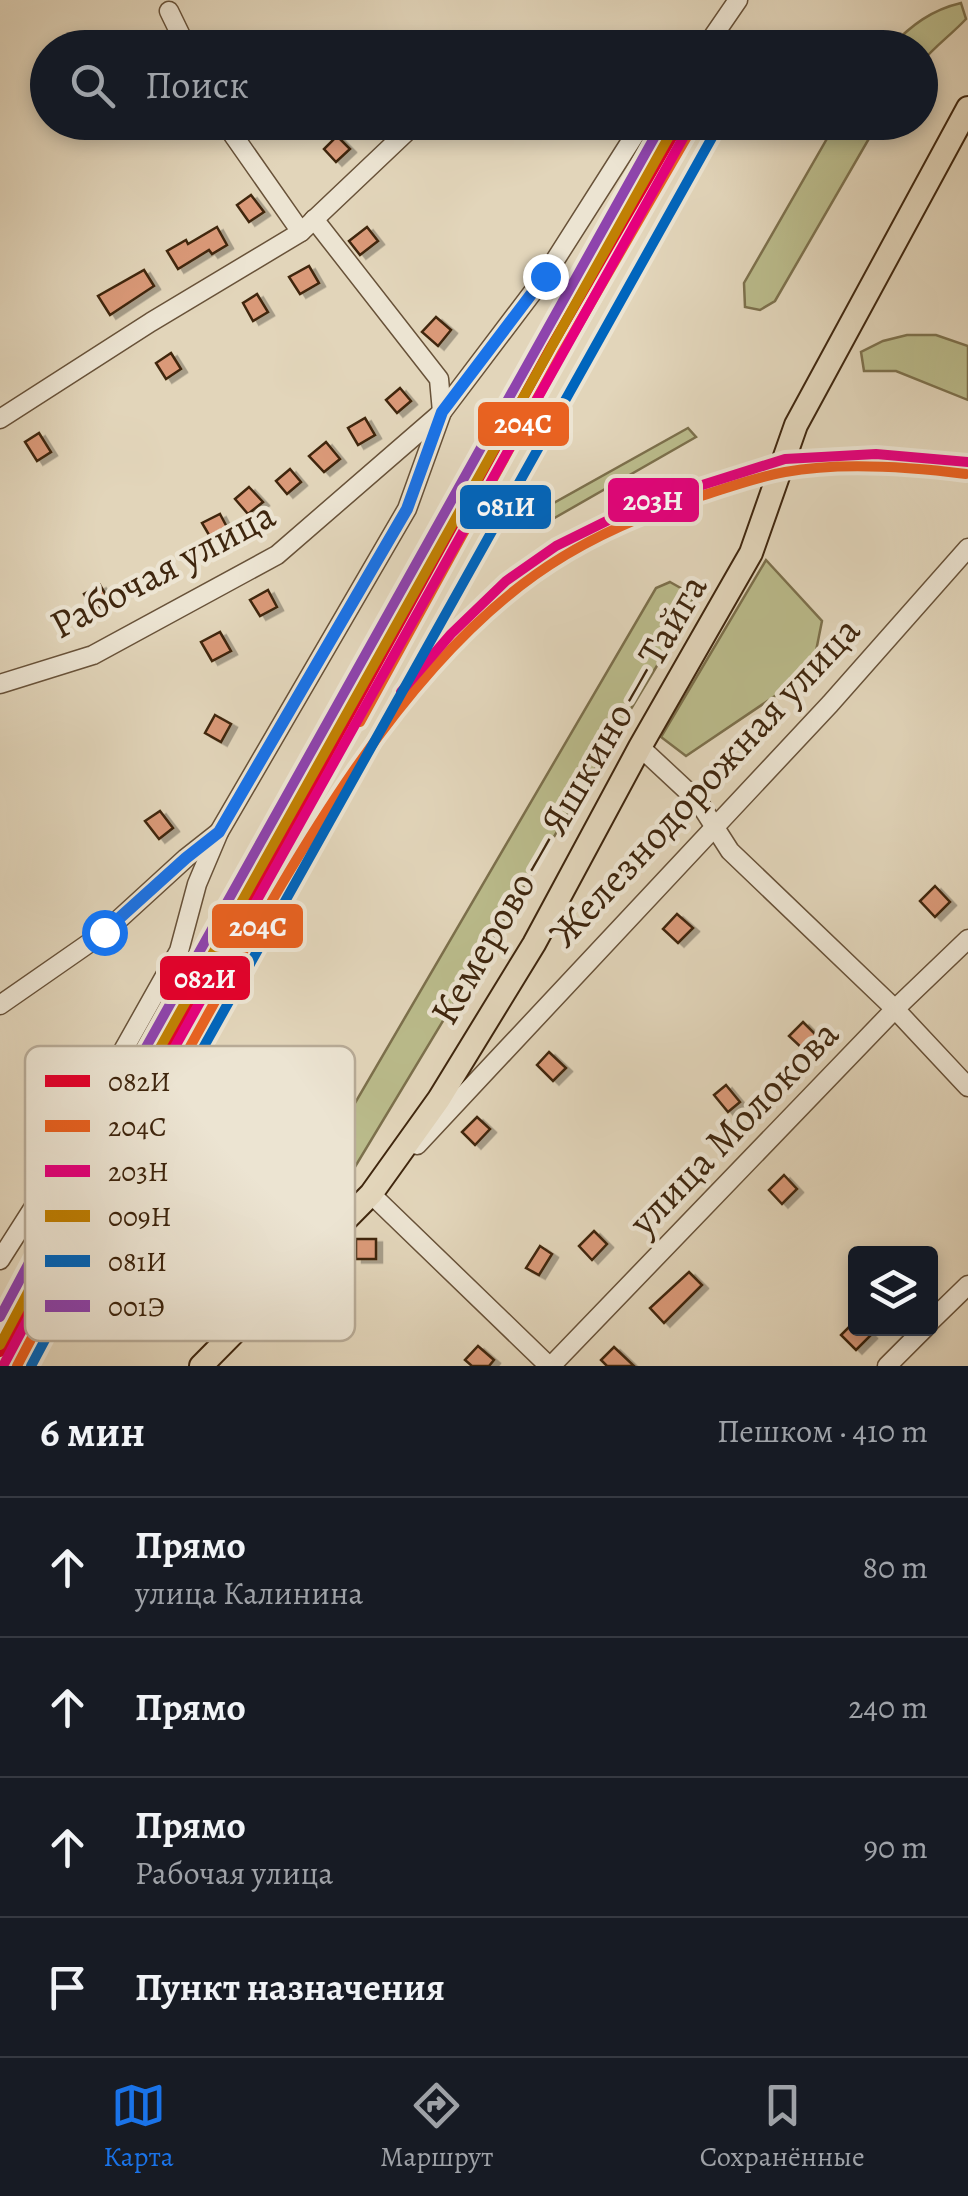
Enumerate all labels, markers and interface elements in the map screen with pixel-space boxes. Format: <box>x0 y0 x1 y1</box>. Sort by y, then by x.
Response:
search box <box>30 30 938 140</box>
icon: search <box>65 58 120 113</box>
text: Поиск <box>145 59 249 111</box>
route end <box>523 254 569 300</box>
line badge: 204С <box>476 400 571 448</box>
text: 204С <box>494 405 552 443</box>
line badge: 203Н <box>606 476 701 524</box>
text: 203Н <box>623 482 683 520</box>
line badge: 081И <box>458 483 553 531</box>
street label: Рабочая улица <box>40 487 285 652</box>
text: 081И <box>477 488 535 526</box>
street label: Кемерово — Яшкино — Тайга <box>417 564 720 1034</box>
street label: Железнодорожная улица <box>536 604 873 959</box>
line badge: 204С <box>210 902 305 950</box>
text: 204С <box>229 908 287 946</box>
route start <box>82 910 128 956</box>
line badge: 082И <box>158 954 252 1002</box>
text: 082И <box>174 960 236 998</box>
street label: улица Молокова <box>615 1007 851 1248</box>
legend <box>25 1046 355 1341</box>
text: 082И <box>108 1063 171 1101</box>
text: 204С <box>108 1108 166 1146</box>
text: 203Н <box>108 1153 169 1191</box>
text: 009Н <box>108 1198 172 1236</box>
text: 081И <box>108 1243 167 1281</box>
map controls <box>848 1246 938 1336</box>
button: layers <box>848 1246 938 1336</box>
text: 001Э <box>108 1288 165 1326</box>
text: 6 мин <box>40 1403 145 1460</box>
text: Пешком · 410 m <box>717 1409 928 1453</box>
text: Прямо <box>135 1519 246 1571</box>
icon: ahead <box>40 1540 95 1595</box>
text: 80 m <box>862 1545 928 1589</box>
text: улица Калинина <box>135 1571 363 1615</box>
icon: ahead <box>40 1680 95 1735</box>
text: Прямо <box>135 1681 246 1733</box>
text: 240 m <box>848 1685 928 1729</box>
text: Прямо <box>135 1799 246 1851</box>
icon: ahead <box>40 1820 95 1875</box>
text: 90 m <box>863 1825 928 1869</box>
text: Рабочая улица <box>135 1851 333 1895</box>
icon: arrive <box>40 1960 95 2015</box>
text: Пункт назначения <box>135 1961 445 2013</box>
tab: Карта <box>103 2078 174 2176</box>
tab: Маршрут <box>380 2078 493 2176</box>
tab: Сохранённые <box>700 2078 865 2176</box>

